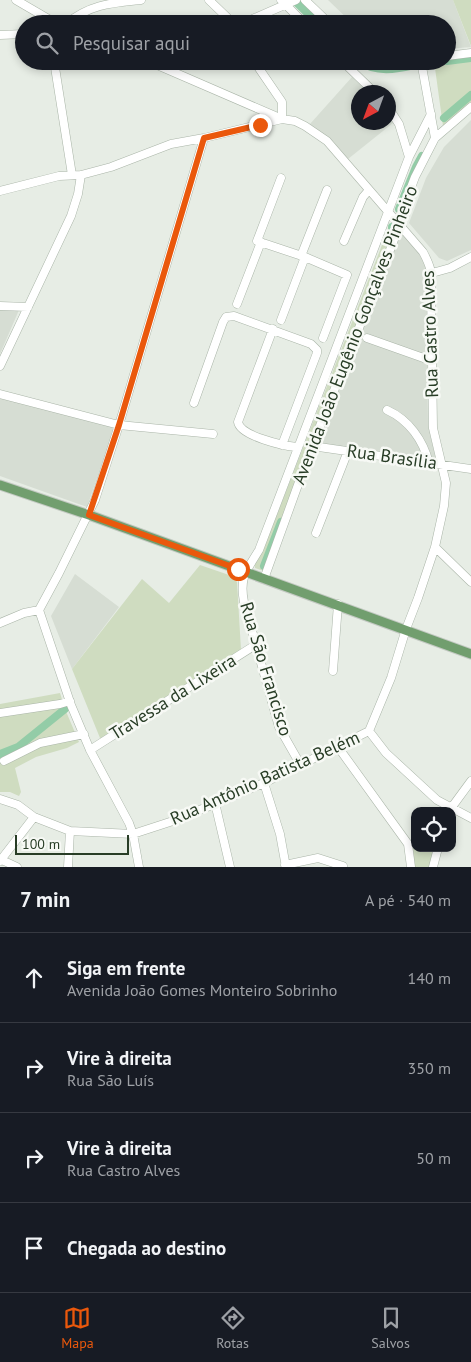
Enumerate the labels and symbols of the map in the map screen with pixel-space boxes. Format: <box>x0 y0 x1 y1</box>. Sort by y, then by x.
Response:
north arrow <box>351 85 396 130</box>
route end <box>249 114 272 137</box>
street label: Avenida João Eugênio Gonçalves Pinheiro <box>287 182 422 488</box>
street label: Rua Castro Alves <box>416 270 443 398</box>
street label: Rua Brasília <box>345 439 439 474</box>
route start <box>227 558 250 581</box>
street label: Rua São Francisco <box>235 599 298 739</box>
street label: Travessa da Lixeira <box>105 648 240 745</box>
street label: Rua Antônio Batista Belém <box>167 725 363 830</box>
scale bar <box>15 832 129 855</box>

